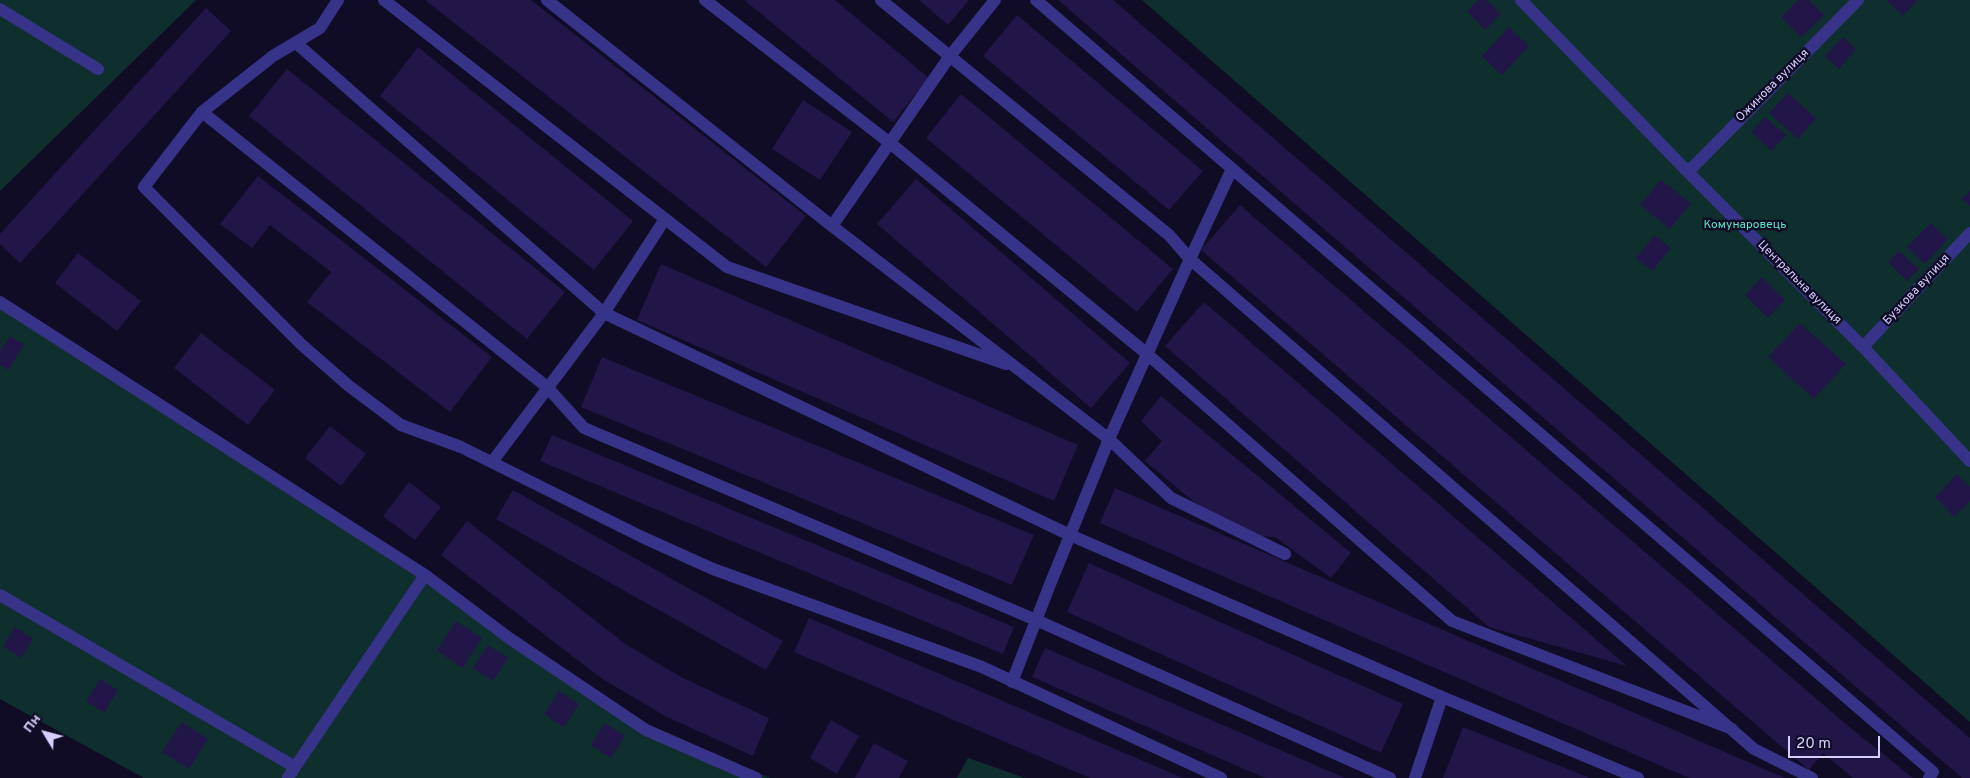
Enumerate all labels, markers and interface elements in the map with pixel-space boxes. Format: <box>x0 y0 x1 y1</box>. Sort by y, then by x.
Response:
street label: Ожинова вулиця <box>1734 47 1812 125</box>
park label: Комунаровець <box>1703 219 1787 233</box>
street label: Центральна вулиця <box>1754 238 1844 328</box>
street label: Бузкова вулиця <box>1881 252 1953 328</box>
north arrow <box>20 708 70 758</box>
text: Пн <box>20 711 45 736</box>
scale bar <box>1790 726 1882 758</box>
text: 20 m <box>1796 735 1831 754</box>

